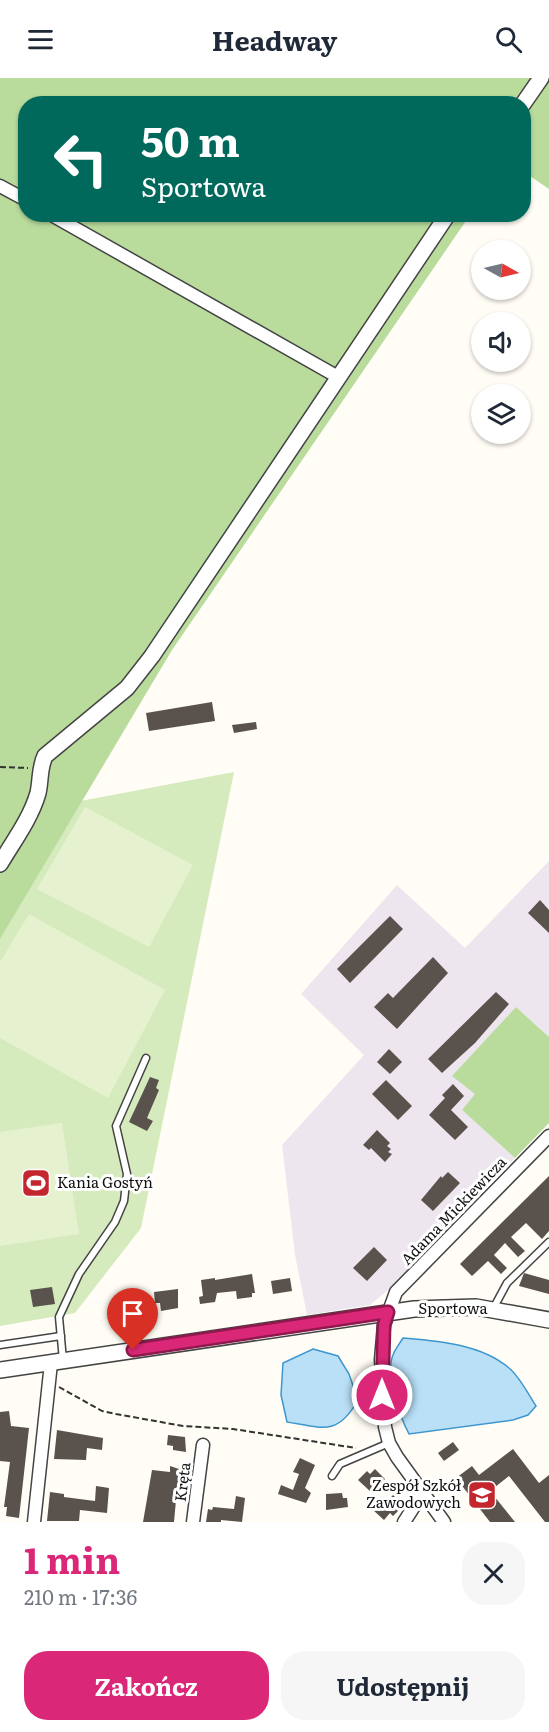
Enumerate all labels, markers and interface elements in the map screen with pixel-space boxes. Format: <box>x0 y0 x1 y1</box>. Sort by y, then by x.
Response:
text: Headway <box>212 19 337 59</box>
icon: menu <box>24 23 57 56</box>
icon: search <box>492 23 525 56</box>
text: 50 m <box>141 108 240 170</box>
icon: left <box>42 120 120 198</box>
text: Sportowa <box>141 165 266 205</box>
north arrow <box>471 240 531 300</box>
map controls <box>471 240 531 444</box>
button: sound <box>471 312 531 372</box>
button: layers <box>471 384 531 444</box>
street label: Adama Mickiewicza <box>395 1150 512 1270</box>
sports icon: Kania Gostyń <box>20 1167 52 1199</box>
place label: Kania Gostyń <box>57 1170 153 1193</box>
pin <box>107 1288 158 1350</box>
street label: Sportowa <box>418 1296 489 1319</box>
icon: arrive <box>116 1297 149 1330</box>
position arrow <box>350 1363 414 1427</box>
street label: Kręta <box>168 1460 195 1503</box>
place label: Zespół Szkół Zawodowych <box>366 1473 461 1513</box>
school or university icon: Zespół Szkół Zawodowych <box>466 1479 498 1511</box>
text: 1 min <box>24 1532 120 1585</box>
button: close <box>462 1542 525 1605</box>
text: 210 m · 17:36 <box>24 1581 137 1611</box>
button: Zakończ <box>24 1651 269 1720</box>
button: Udostępnij <box>281 1651 525 1720</box>

